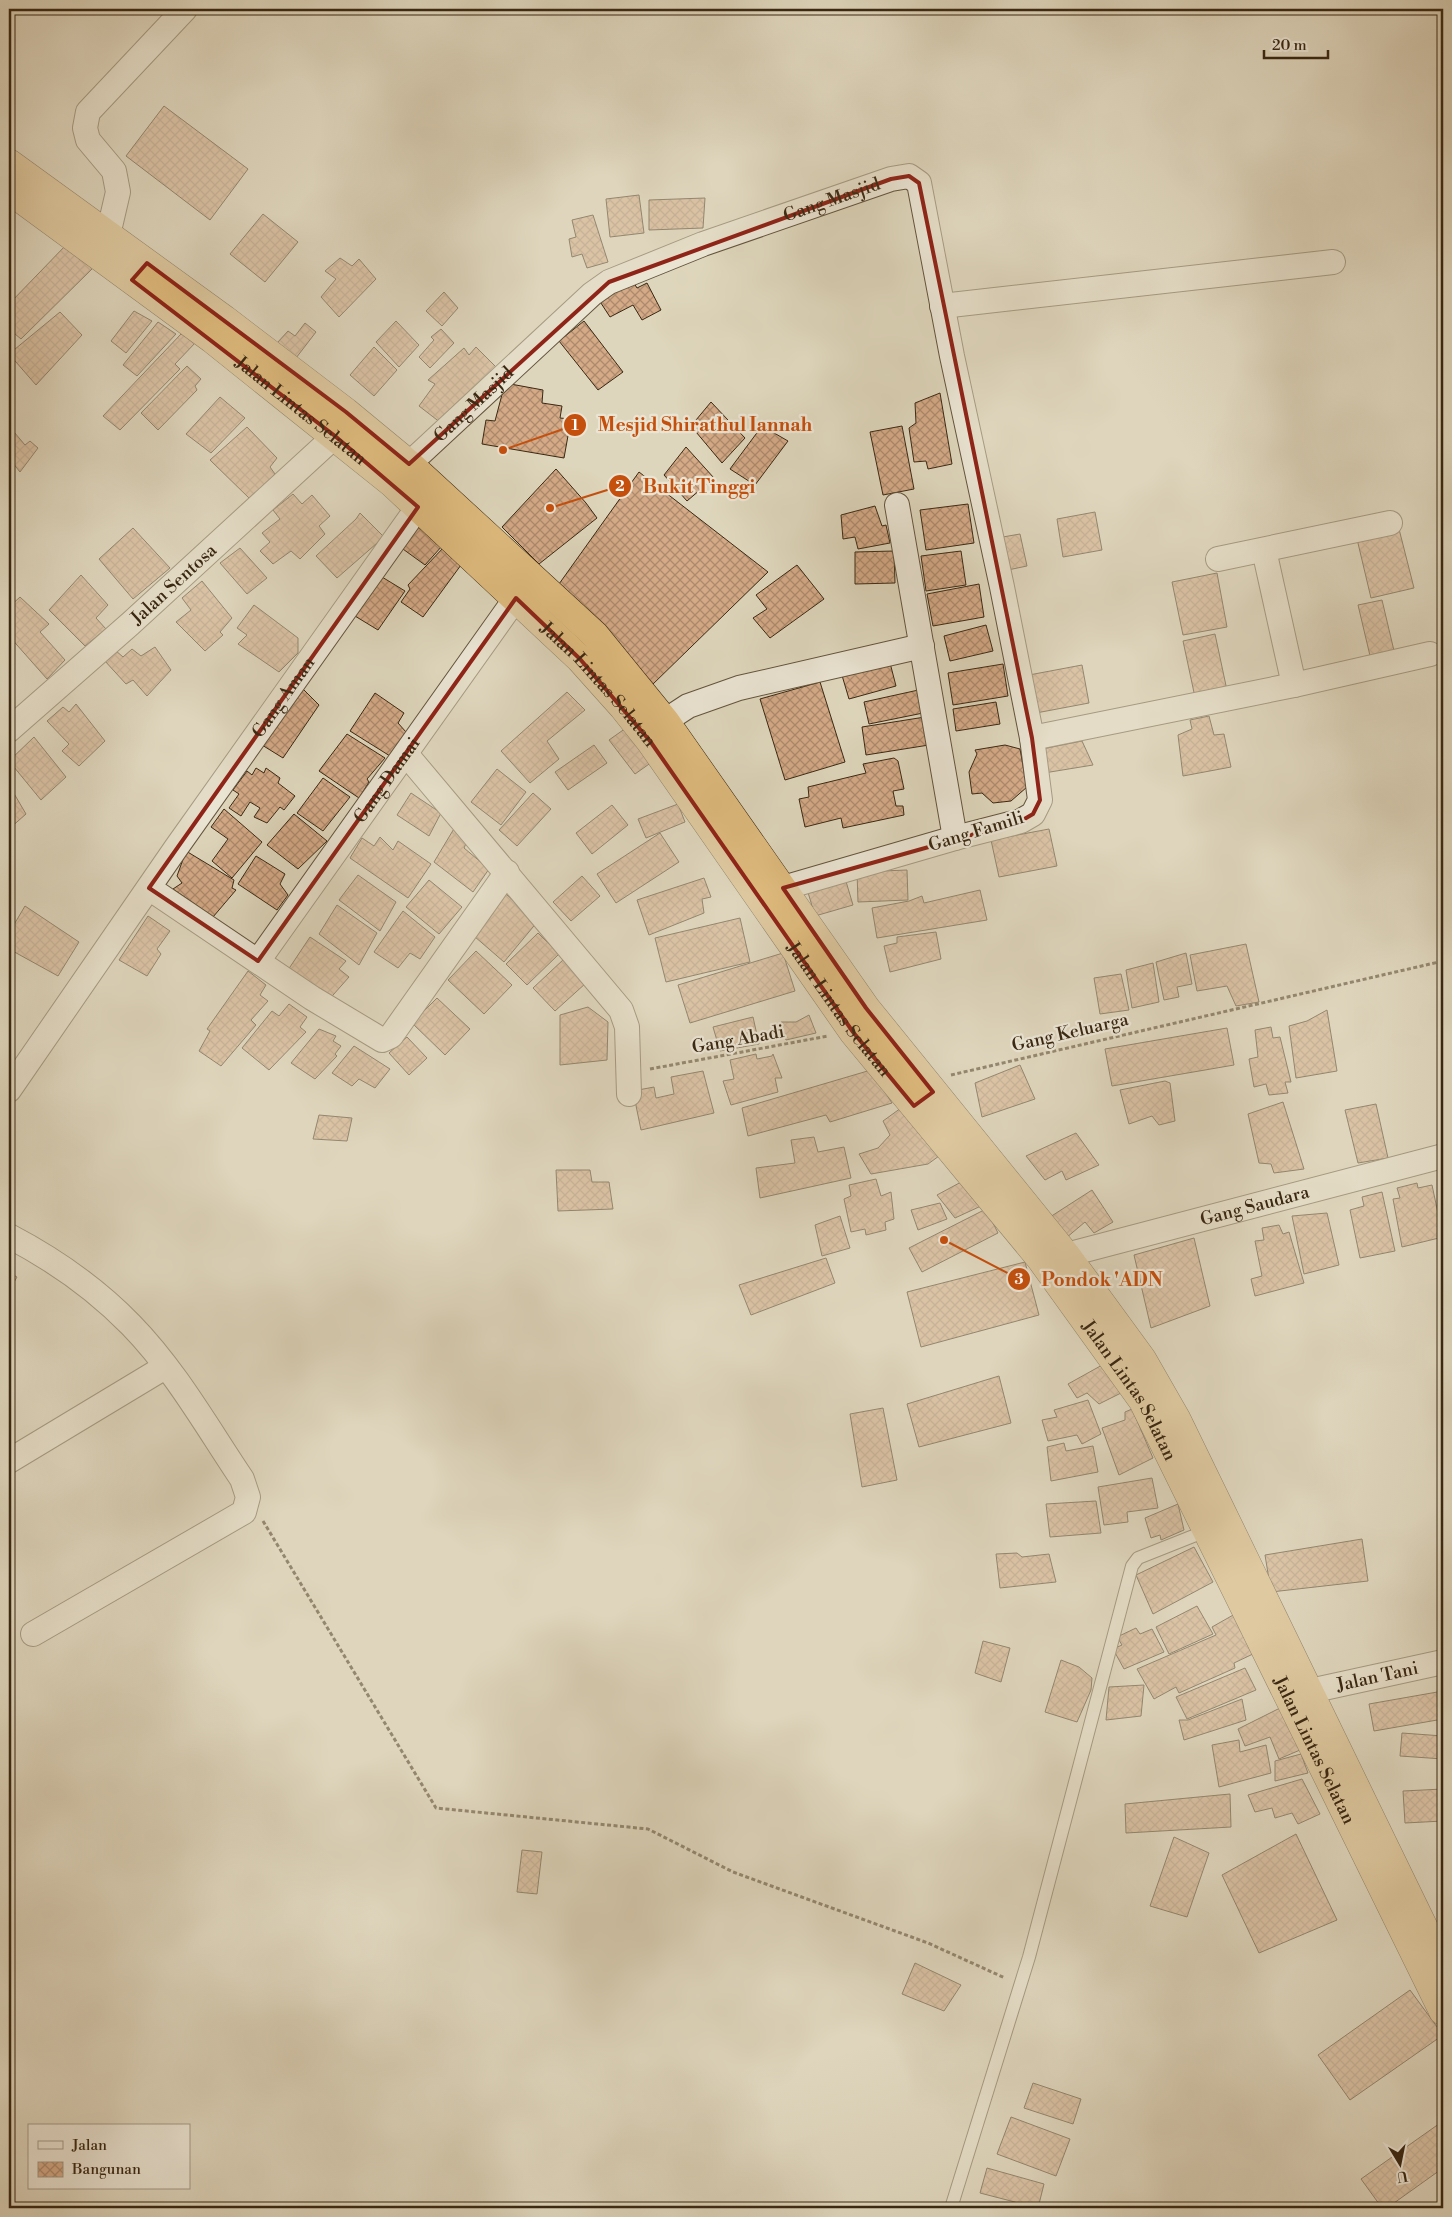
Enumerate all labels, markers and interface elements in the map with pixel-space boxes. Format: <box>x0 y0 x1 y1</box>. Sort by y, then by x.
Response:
scale bar <box>1264 28 1328 60</box>
text: 20 m <box>1272 36 1307 55</box>
street label: Gang Masjid <box>780 172 884 227</box>
street label: Jalan Lintas Selatan <box>230 351 372 470</box>
street label: Gang Masjid <box>429 361 519 447</box>
callout: Mesjid Shirathul Iannah <box>563 408 822 442</box>
text: Mesjid Shirathul Iannah <box>598 413 812 437</box>
text: 1 <box>571 416 579 435</box>
callout: Bukit Tinggi <box>608 469 765 503</box>
text: Bukit Tinggi <box>643 475 755 499</box>
text: 2 <box>615 477 625 496</box>
street label: Jalan Sentosa <box>125 538 223 630</box>
street label: Jalan Lintas Selatan <box>535 616 661 752</box>
street label: Gang Aman <box>247 652 320 742</box>
street label: Gang Damai <box>349 733 425 828</box>
street label: Gang Famili <box>925 806 1027 857</box>
street label: Jalan Lintas Selatan <box>781 937 896 1082</box>
street label: Gang Keluarga <box>1010 1008 1132 1057</box>
street label: Gang Abadi <box>690 1020 786 1059</box>
street label: Gang Saudara <box>1198 1180 1313 1231</box>
callout: Pondok 'ADN <box>1007 1262 1173 1296</box>
text: Pondok 'ADN <box>1041 1268 1163 1292</box>
text: 3 <box>1014 1270 1024 1289</box>
street label: Jalan Lintas Selatan <box>1076 1315 1182 1465</box>
street label: Jalan Tani <box>1334 1657 1421 1697</box>
street label: Jalan Lintas Selatan <box>1268 1672 1360 1828</box>
legend <box>28 2124 190 2190</box>
text: Jalan <box>71 2136 107 2155</box>
north arrow <box>1374 2140 1424 2190</box>
text: Bangunan <box>71 2160 141 2179</box>
text: U <box>1395 2166 1409 2186</box>

